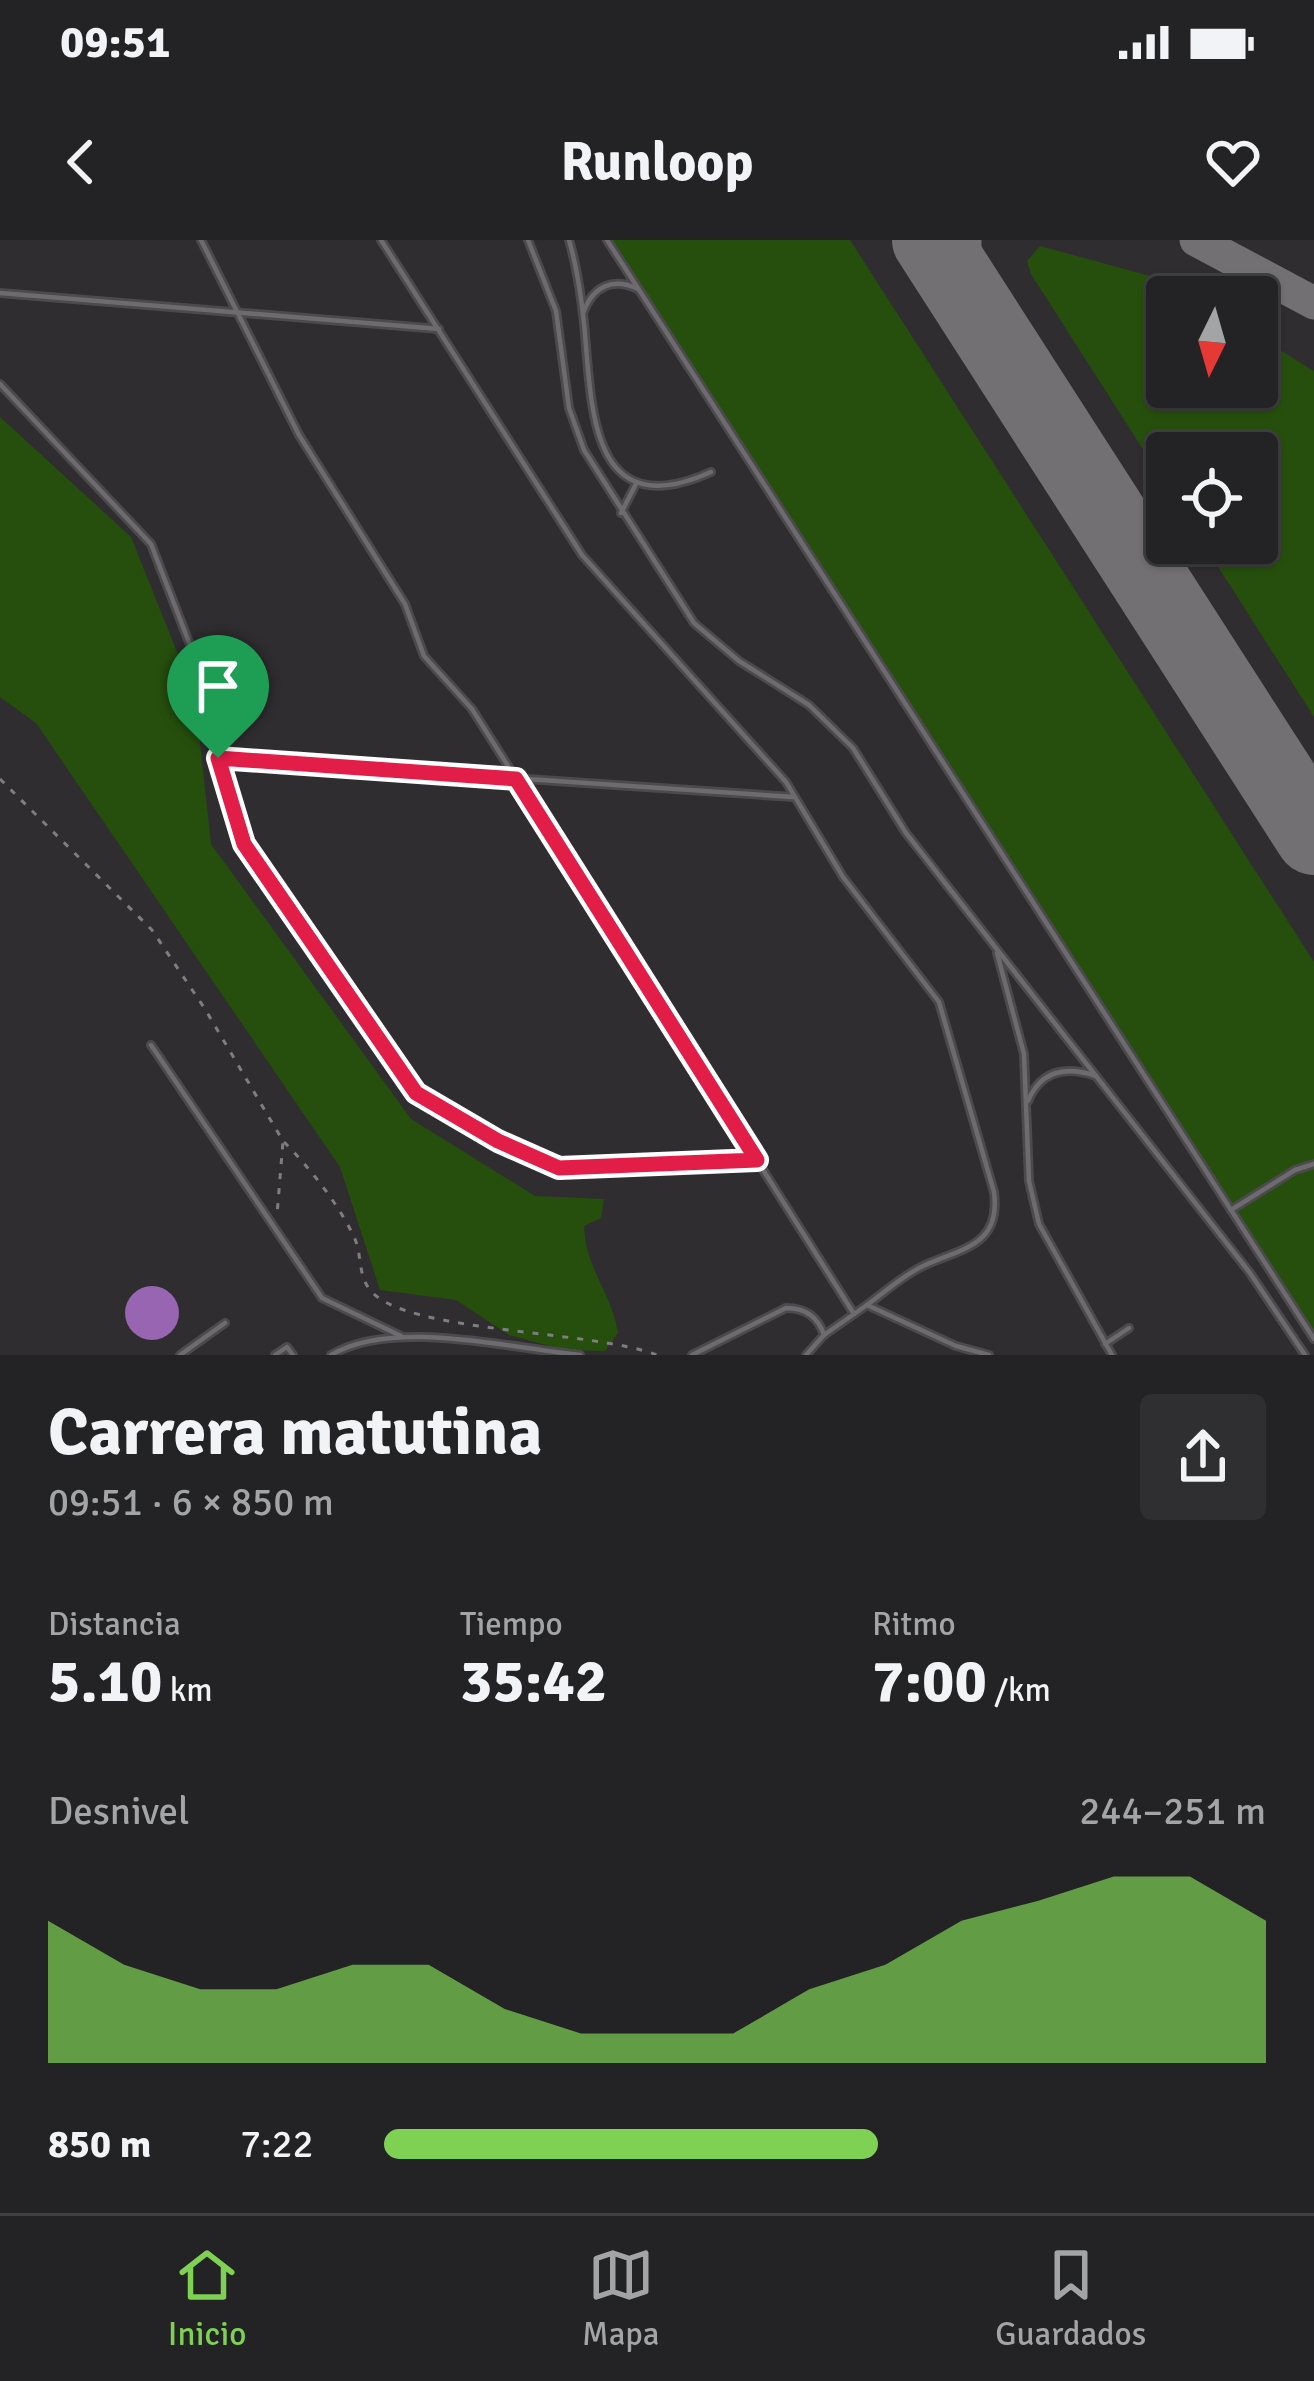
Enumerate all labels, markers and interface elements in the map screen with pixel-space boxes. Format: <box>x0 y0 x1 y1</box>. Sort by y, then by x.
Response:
text: 09:51 <box>60 15 170 70</box>
icon: back <box>48 129 114 195</box>
text: Runloop <box>560 129 754 196</box>
icon: heart <box>1200 129 1266 195</box>
north arrow <box>1146 276 1278 408</box>
map controls <box>1146 276 1278 564</box>
button: locate <box>1146 432 1278 564</box>
pin <box>167 635 269 758</box>
icon: arrive <box>185 653 251 719</box>
text: Carrera matutina <box>48 1392 542 1473</box>
button: share <box>1140 1394 1266 1520</box>
text: 09:51 · 6 × 850 m <box>48 1478 334 1526</box>
text: Distancia <box>48 1604 181 1645</box>
text: Tiempo <box>460 1604 563 1645</box>
text: Ritmo <box>872 1604 956 1645</box>
text: 5.10 <box>48 1645 162 1719</box>
text: 35:42 <box>460 1645 607 1719</box>
text: 7:00 <box>872 1645 987 1719</box>
text: km <box>162 1670 213 1711</box>
text: /km <box>987 1670 1051 1711</box>
text: Desnivel <box>48 1787 190 1835</box>
text: 244–251 m <box>1079 1787 1266 1835</box>
text: 850 m <box>48 2120 151 2168</box>
text: 7:22 <box>240 2120 314 2168</box>
tab: Inicio <box>168 2242 246 2355</box>
tab: Mapa <box>582 2242 660 2355</box>
tab: Guardados <box>995 2242 1146 2355</box>

